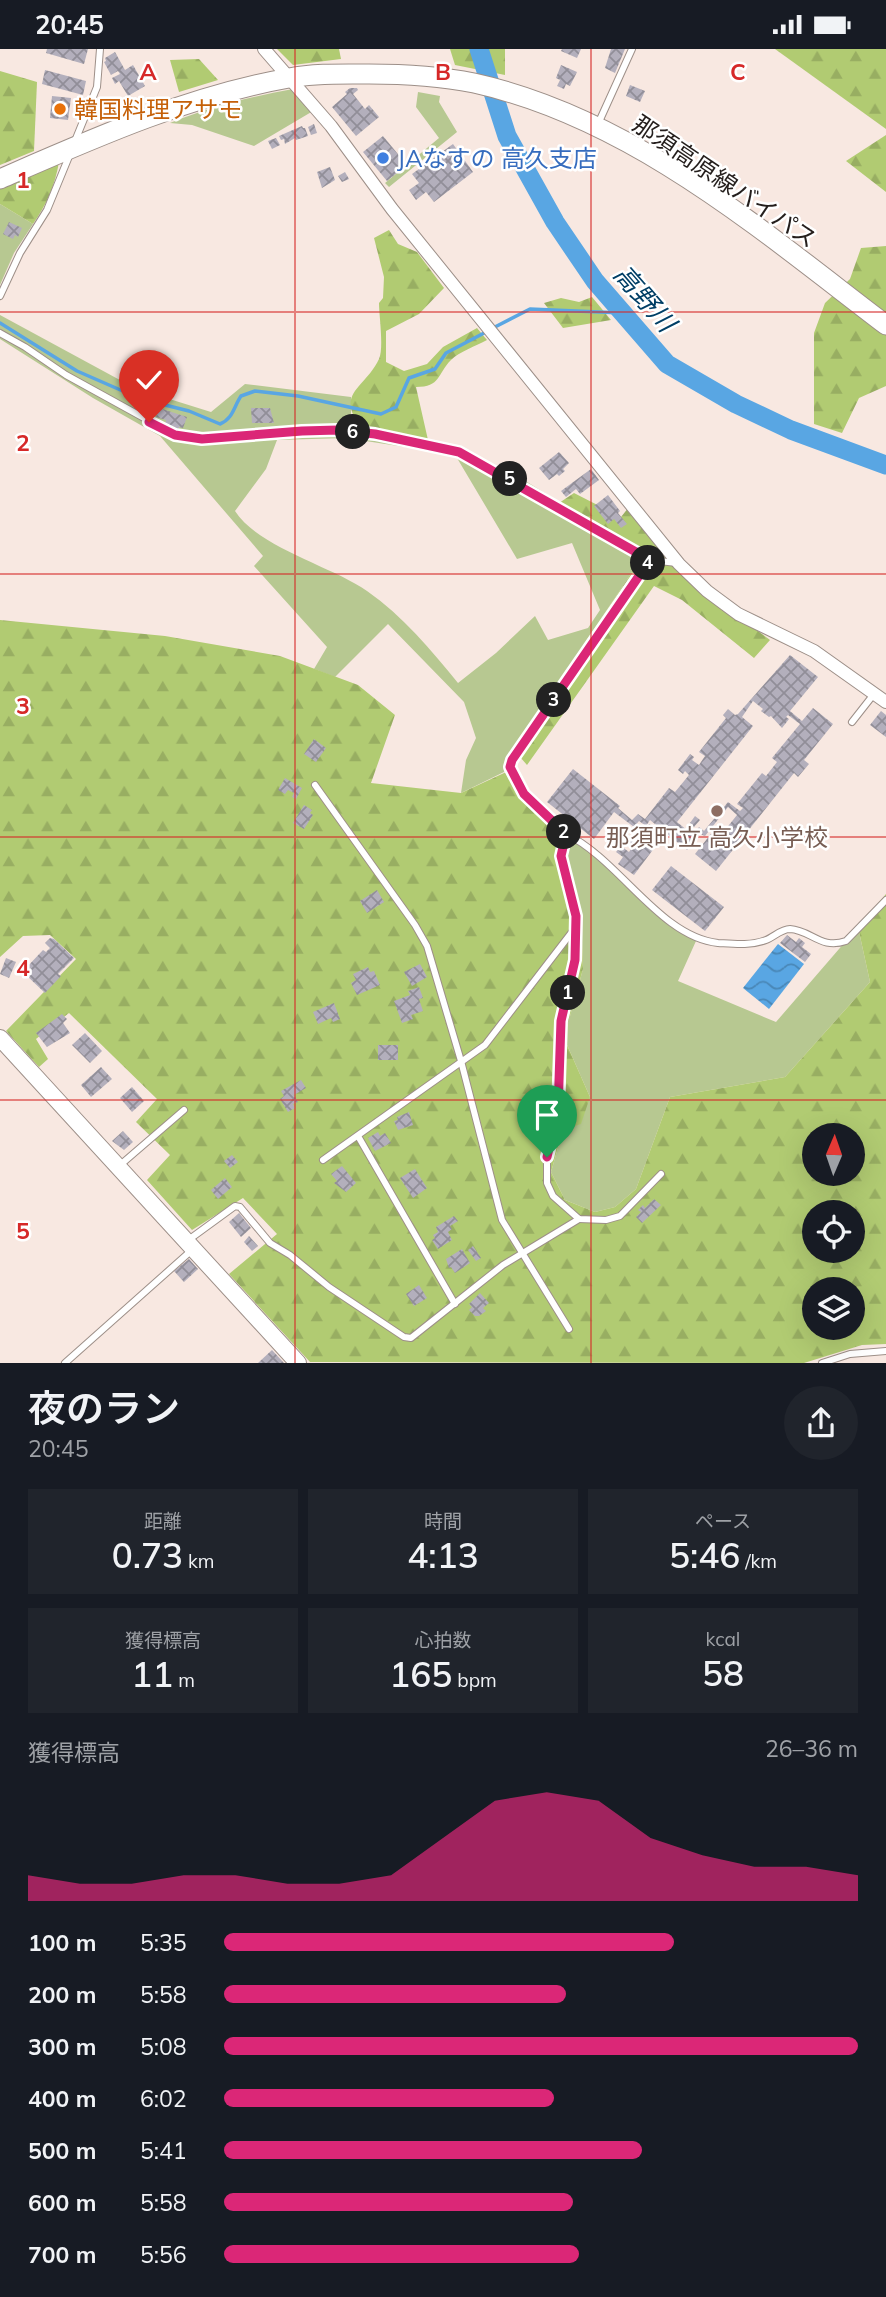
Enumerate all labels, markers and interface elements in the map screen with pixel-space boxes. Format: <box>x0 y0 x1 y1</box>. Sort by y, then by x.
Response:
text: 20:45 <box>35 8 104 41</box>
text: A <box>139 57 157 86</box>
text: B <box>435 57 451 86</box>
text: C <box>730 57 746 86</box>
place label: 韓国料理アサモ <box>74 94 242 124</box>
marker: 韓国料理アサモ <box>52 101 68 117</box>
street label: 那須高原線バイパス <box>627 108 823 254</box>
place label: JAなすの 高久支店 <box>397 143 597 173</box>
marker: JAなすの 高久支店 <box>375 150 391 166</box>
text: 1 <box>16 165 30 194</box>
water label: 高野川 <box>607 258 685 341</box>
pin <box>119 350 179 422</box>
icon: check <box>130 361 168 399</box>
pin: 6 <box>336 415 370 449</box>
text: 6 <box>347 419 358 443</box>
text: 2 <box>16 428 30 457</box>
pin: 5 <box>492 461 528 497</box>
text: 5 <box>504 466 515 490</box>
pin: 4 <box>630 545 666 581</box>
text: 4 <box>642 550 653 574</box>
pin: 3 <box>536 683 572 717</box>
text: 3 <box>548 687 559 711</box>
text: 3 <box>16 691 30 720</box>
marker: 那須町立 高久小学校 <box>709 803 725 819</box>
pin: 2 <box>546 815 582 849</box>
text: 2 <box>558 819 569 843</box>
place label: 那須町立 高久小学校 <box>606 822 828 852</box>
text: 4 <box>16 953 30 982</box>
pin: 1 <box>550 975 586 1011</box>
text: 1 <box>562 980 573 1004</box>
pin <box>517 1085 577 1157</box>
icon: arrive <box>528 1096 566 1134</box>
north arrow <box>802 1123 864 1187</box>
map controls <box>802 1123 865 1340</box>
button: locate <box>802 1200 865 1263</box>
text: 5 <box>16 1216 30 1245</box>
button: layers <box>802 1277 865 1340</box>
text: 夜のラン <box>28 1384 180 1432</box>
button: share <box>784 1386 858 1460</box>
text: 20:45 <box>28 1434 88 1463</box>
text: 距離 <box>144 1509 182 1533</box>
text: 時間 <box>424 1509 462 1533</box>
text: ペース <box>695 1509 751 1533</box>
text: 0.73 <box>112 1533 183 1577</box>
text: 4:13 <box>407 1533 479 1577</box>
text: 5:46 <box>669 1533 740 1577</box>
text: km <box>183 1549 214 1573</box>
text: /km <box>740 1549 777 1573</box>
text: kcal <box>706 1627 740 1651</box>
text: 獲得標高 <box>125 1628 201 1652</box>
text: 心拍数 <box>414 1628 472 1652</box>
text: 58 <box>702 1651 744 1695</box>
text: 11 <box>131 1652 173 1696</box>
text: 165 <box>389 1652 452 1696</box>
text: m <box>173 1668 195 1692</box>
text: bpm <box>452 1668 497 1692</box>
text: 26–36 m <box>765 1734 858 1763</box>
text: 獲得標高 <box>28 1738 120 1767</box>
text: 100 m <box>28 1928 96 1957</box>
text: 5:35 <box>140 1928 187 1957</box>
text: 200 m <box>28 1980 96 2009</box>
text: 5:58 <box>140 1980 187 2009</box>
text: 300 m <box>28 2032 96 2061</box>
text: 5:08 <box>140 2032 187 2061</box>
text: 400 m <box>28 2084 96 2113</box>
text: 6:02 <box>140 2084 187 2113</box>
text: 500 m <box>28 2136 96 2165</box>
text: 5:41 <box>140 2136 187 2165</box>
text: 600 m <box>28 2188 96 2217</box>
text: 5:58 <box>140 2188 187 2217</box>
text: 700 m <box>28 2240 96 2269</box>
text: 5:56 <box>140 2240 187 2269</box>

